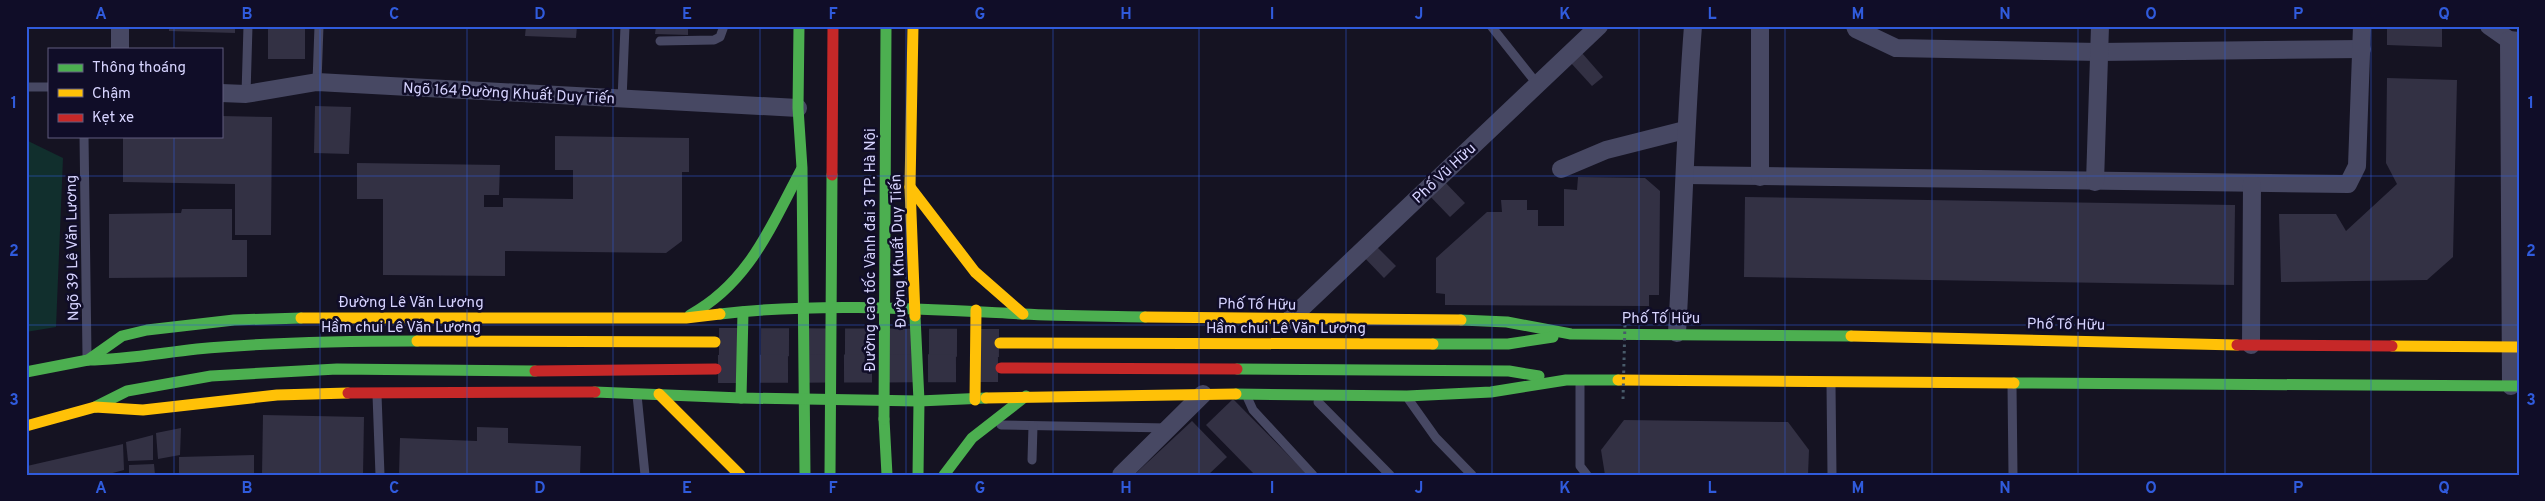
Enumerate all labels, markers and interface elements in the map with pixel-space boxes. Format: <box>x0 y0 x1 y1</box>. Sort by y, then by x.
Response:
text: A <box>95 5 107 25</box>
text: B <box>241 5 253 25</box>
text: C <box>389 5 399 25</box>
text: D <box>534 5 546 25</box>
text: E <box>682 5 692 25</box>
text: F <box>828 5 838 25</box>
text: G <box>975 5 985 25</box>
text: H <box>1120 5 1132 25</box>
text: I <box>1270 5 1274 25</box>
text: J <box>1415 5 1423 25</box>
text: K <box>1559 5 1571 25</box>
text: L <box>1707 5 1717 25</box>
text: M <box>1852 5 1864 25</box>
text: N <box>1999 5 2011 25</box>
text: O <box>2145 5 2157 25</box>
text: P <box>2293 5 2303 25</box>
text: Q <box>2438 5 2450 25</box>
legend <box>48 48 222 138</box>
text: Thông thoáng <box>92 59 186 78</box>
street label: Ngõ 164 Đường Khuất Duy Tiến <box>402 78 616 110</box>
text: Chậm <box>92 85 131 104</box>
text: 1 <box>11 94 17 114</box>
text: 1 <box>2528 94 2534 114</box>
text: Kẹt xe <box>92 109 134 128</box>
street label: Đường cao tốc Vành đai 3 TP. Hà Nội <box>861 128 881 372</box>
street label: Phố Vũ Hữu <box>1409 139 1481 208</box>
street label: Đường Khuất Duy Tiến <box>886 174 912 328</box>
street label: Ngõ 39 Lê Văn Lương <box>63 175 84 321</box>
text: 2 <box>9 242 19 262</box>
text: 2 <box>2526 242 2536 262</box>
street label: Đường Lê Văn Lương <box>338 294 484 313</box>
street label: Phố Tố Hữu <box>1218 294 1296 316</box>
street label: Phố Tố Hữu <box>1622 309 1700 329</box>
street label: Phố Tố Hữu <box>2027 314 2105 336</box>
street label: Hầm chui Lê Văn Lương <box>321 318 481 338</box>
street label: Hầm chui Lê Văn Lương <box>1206 319 1366 339</box>
text: 3 <box>9 391 19 411</box>
text: 3 <box>2526 391 2536 411</box>
text: A <box>95 479 107 499</box>
text: B <box>241 479 253 499</box>
text: C <box>389 479 399 499</box>
text: D <box>534 479 546 499</box>
text: E <box>682 479 692 499</box>
text: F <box>828 479 838 499</box>
text: G <box>975 479 985 499</box>
text: H <box>1120 479 1132 499</box>
text: I <box>1270 479 1274 499</box>
text: J <box>1415 479 1423 499</box>
text: K <box>1559 479 1571 499</box>
text: L <box>1707 479 1717 499</box>
text: M <box>1852 479 1864 499</box>
text: N <box>1999 479 2011 499</box>
text: O <box>2145 479 2157 499</box>
text: P <box>2293 479 2303 499</box>
text: Q <box>2438 479 2450 499</box>

